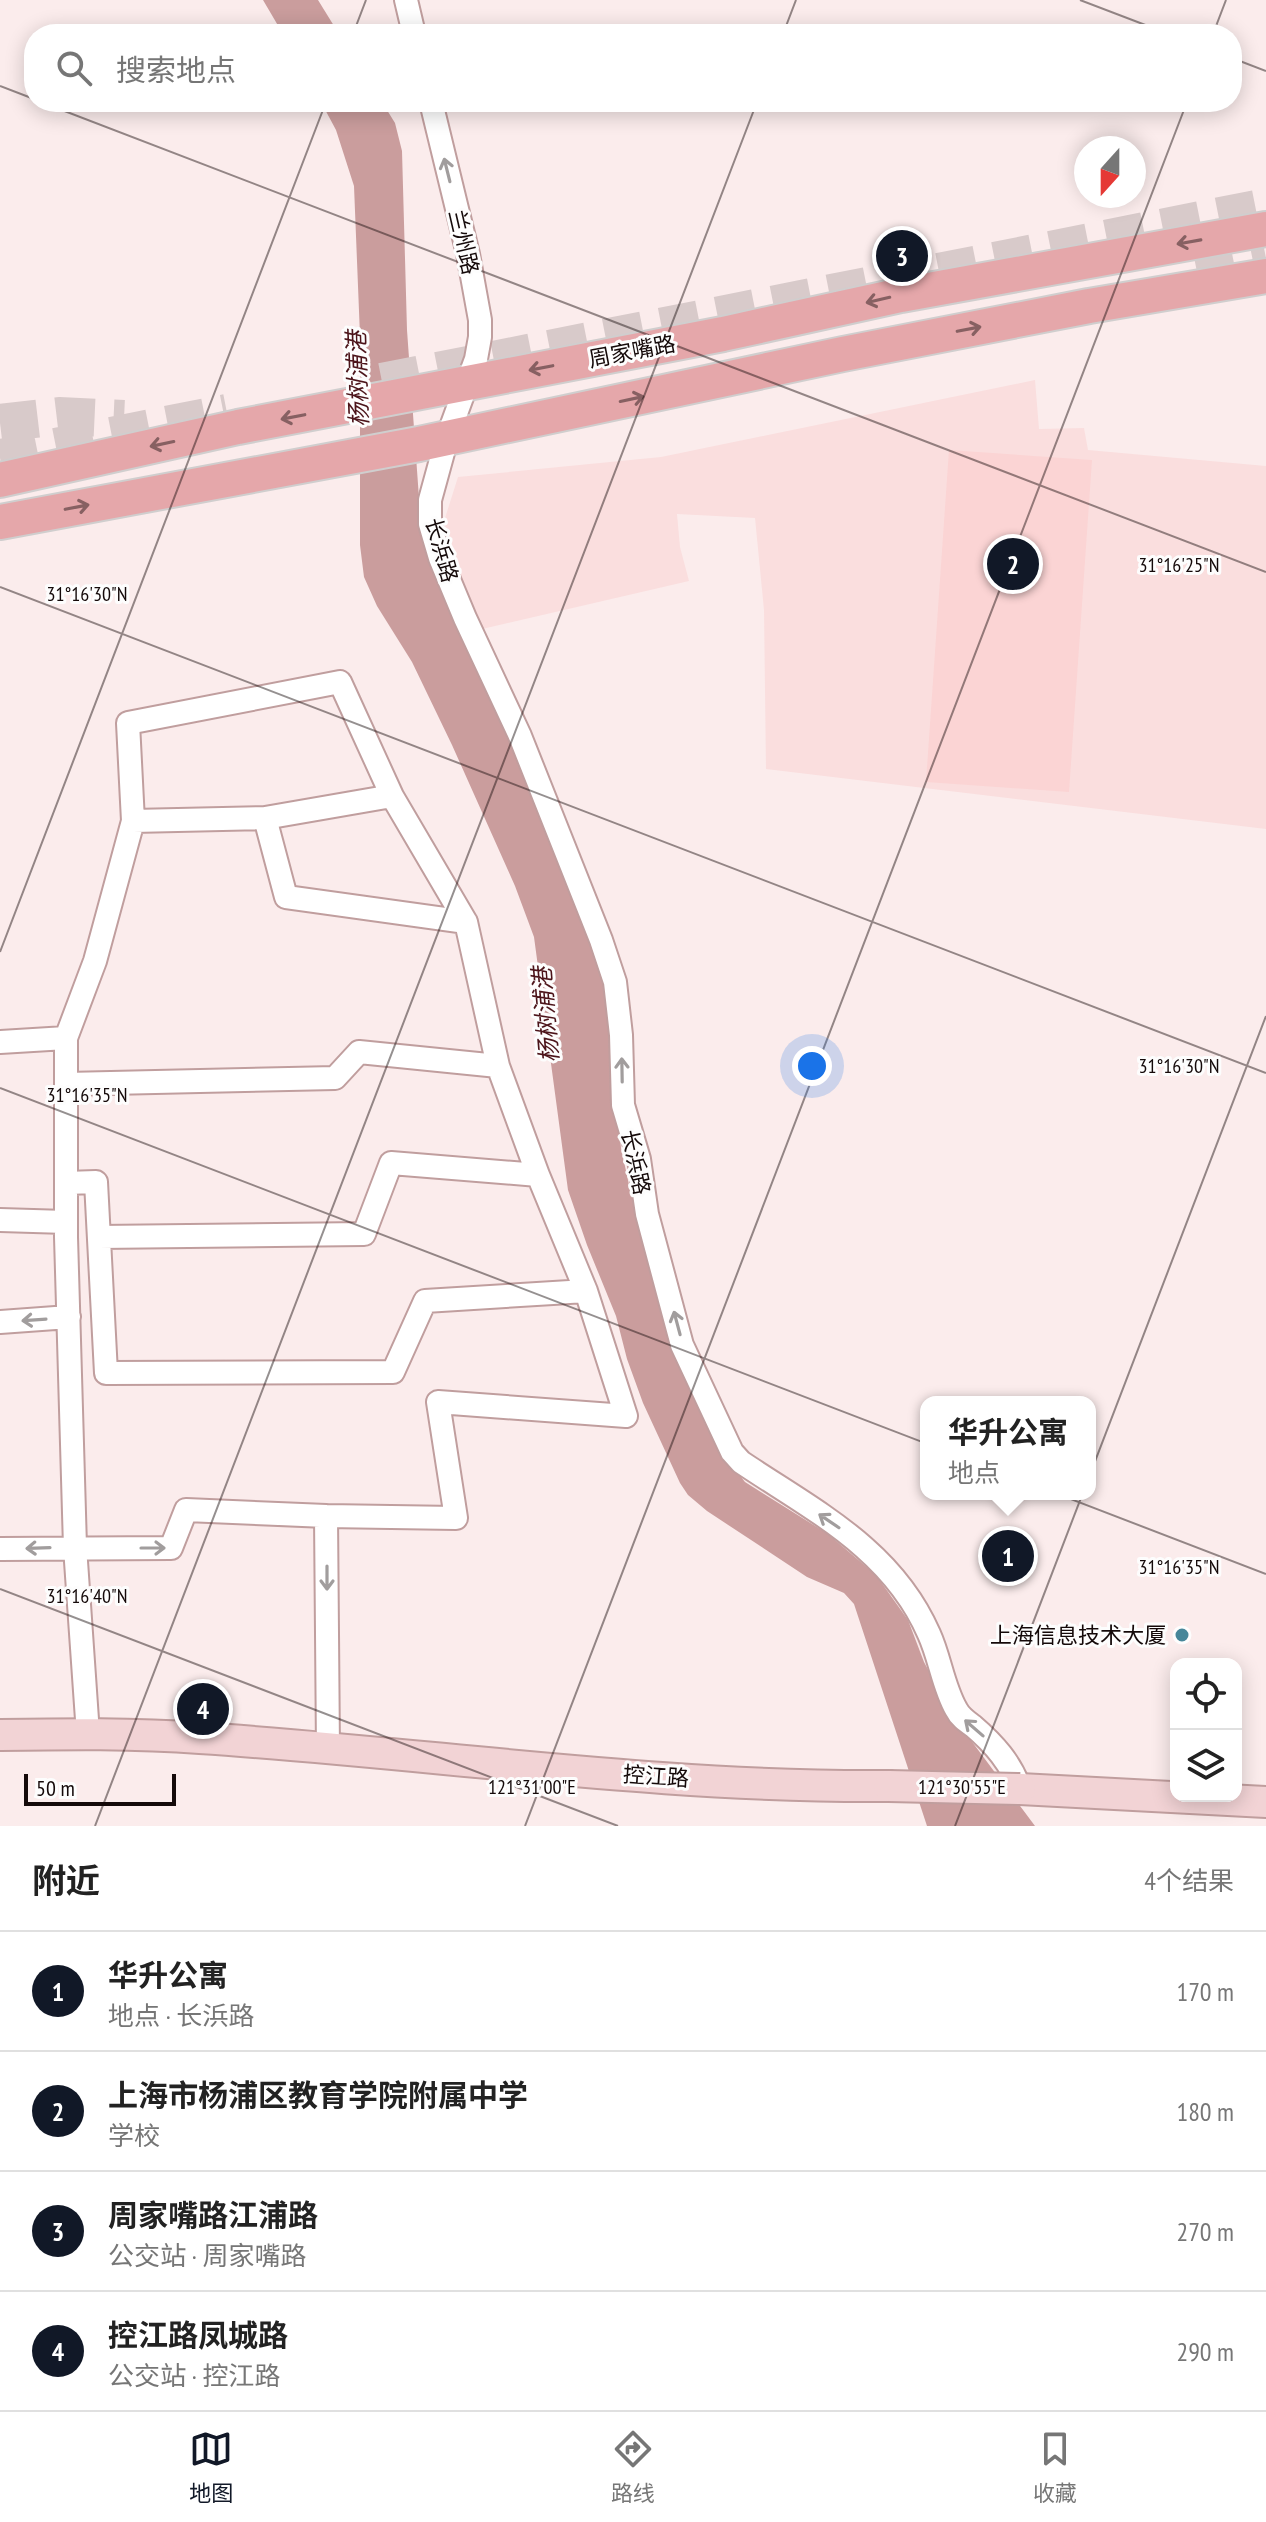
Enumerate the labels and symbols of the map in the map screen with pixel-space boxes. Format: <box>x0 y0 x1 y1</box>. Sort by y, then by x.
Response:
north arrow <box>1074 136 1146 208</box>
one-way arrow <box>439 157 454 183</box>
street label: 兰州路 <box>443 207 485 277</box>
pin: 3 <box>876 226 928 286</box>
one-way arrow <box>1177 236 1202 251</box>
one-way arrow <box>866 293 892 308</box>
one-way arrow <box>956 321 981 336</box>
water label: 杨树浦港 <box>340 328 375 428</box>
street label: 周家嘴路 <box>586 329 678 373</box>
one-way arrow <box>529 362 555 377</box>
one-way arrow <box>619 391 645 406</box>
one-way arrow <box>281 410 306 425</box>
one-way arrow <box>149 437 175 452</box>
one-way arrow <box>63 499 89 514</box>
street label: 长浜路 <box>419 514 465 586</box>
pin: 2 <box>987 534 1039 594</box>
text: 31°16'25"N <box>1139 552 1219 578</box>
text: 31°16'30"N <box>47 581 127 607</box>
water label: 杨树浦港 <box>526 963 565 1064</box>
your location <box>792 1046 832 1086</box>
text: 31°16'30"N <box>1139 1053 1219 1079</box>
one-way arrow <box>614 1057 630 1084</box>
text: 31°16'35"N <box>47 1082 127 1108</box>
street label: 长浜路 <box>615 1127 657 1197</box>
one-way arrow <box>668 1311 683 1337</box>
one-way arrow <box>21 1313 48 1328</box>
one-way arrow <box>819 1512 841 1529</box>
pin: 1 <box>982 1526 1034 1586</box>
one-way arrow <box>139 1540 166 1555</box>
one-way arrow <box>25 1541 52 1556</box>
text: 31°16'35"N <box>1139 1554 1219 1580</box>
one-way arrow <box>319 1564 335 1591</box>
text: 31°16'40"N <box>47 1583 127 1609</box>
place label: 上海信息技术大厦 <box>990 1621 1166 1649</box>
marker: 上海信息技术大厦 <box>1173 1626 1191 1644</box>
pin: 4 <box>177 1679 229 1739</box>
one-way arrow <box>964 1720 984 1738</box>
street label: 控江路 <box>622 1760 690 1792</box>
scale bar <box>24 1770 176 1806</box>
text: 121°31'00"E <box>488 1774 576 1800</box>
text: 121°30'55"E <box>918 1774 1006 1800</box>

